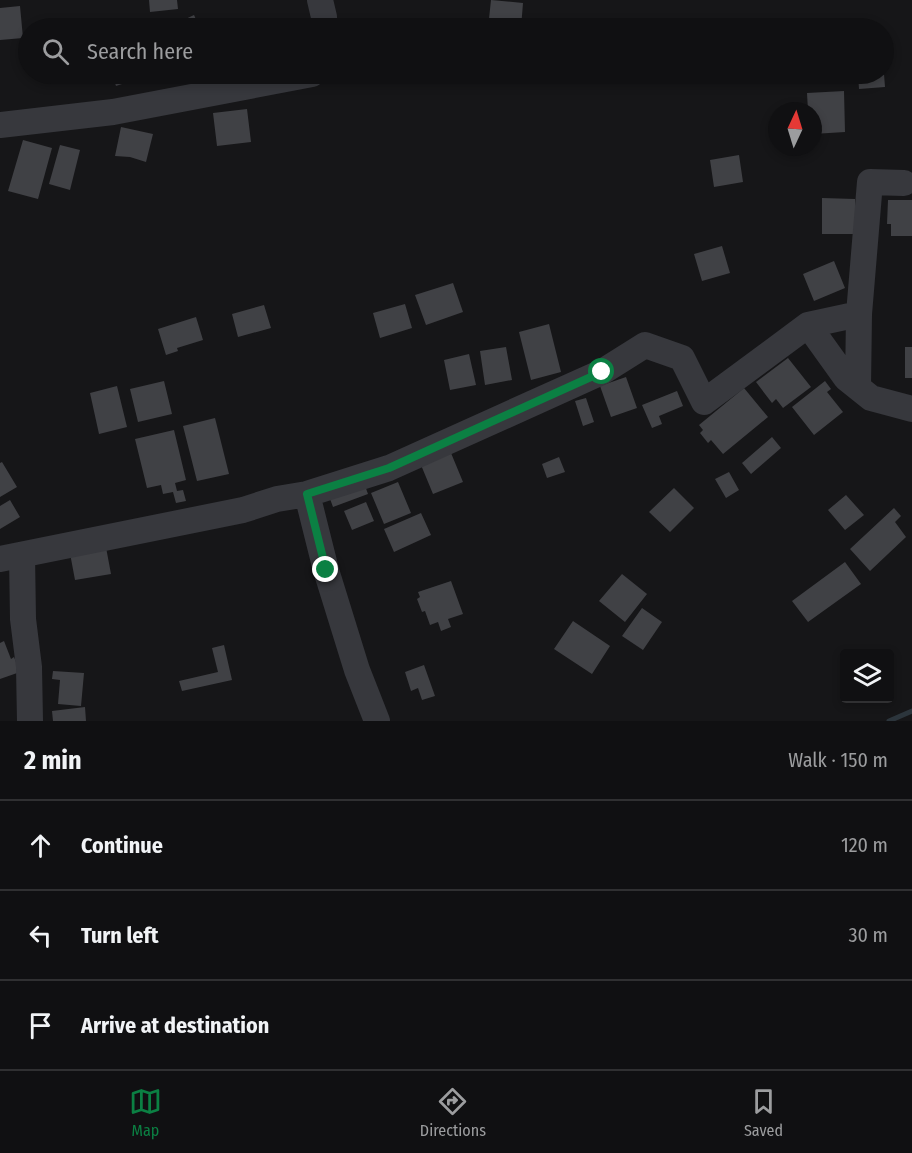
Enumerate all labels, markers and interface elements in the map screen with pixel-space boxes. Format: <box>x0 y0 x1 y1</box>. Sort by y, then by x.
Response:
search box <box>18 18 894 84</box>
icon: search <box>39 35 72 68</box>
text: Search here <box>87 38 193 65</box>
north arrow <box>768 102 822 156</box>
route start <box>588 358 614 384</box>
route end <box>312 556 338 582</box>
map controls <box>840 649 894 703</box>
button: layers <box>840 649 894 703</box>
text: 2 min <box>24 745 82 776</box>
text: Walk · 150 m <box>788 748 888 772</box>
icon: ahead <box>24 829 57 862</box>
text: Continue <box>81 832 163 859</box>
text: 120 m <box>841 833 888 857</box>
icon: left <box>24 919 57 952</box>
text: Turn left <box>81 922 159 949</box>
text: 30 m <box>848 923 888 947</box>
icon: arrive <box>24 1009 57 1042</box>
text: Arrive at destination <box>81 1012 269 1039</box>
tab: Map <box>129 1085 162 1140</box>
tab: Directions <box>420 1085 486 1140</box>
tab: Saved <box>744 1085 783 1140</box>

